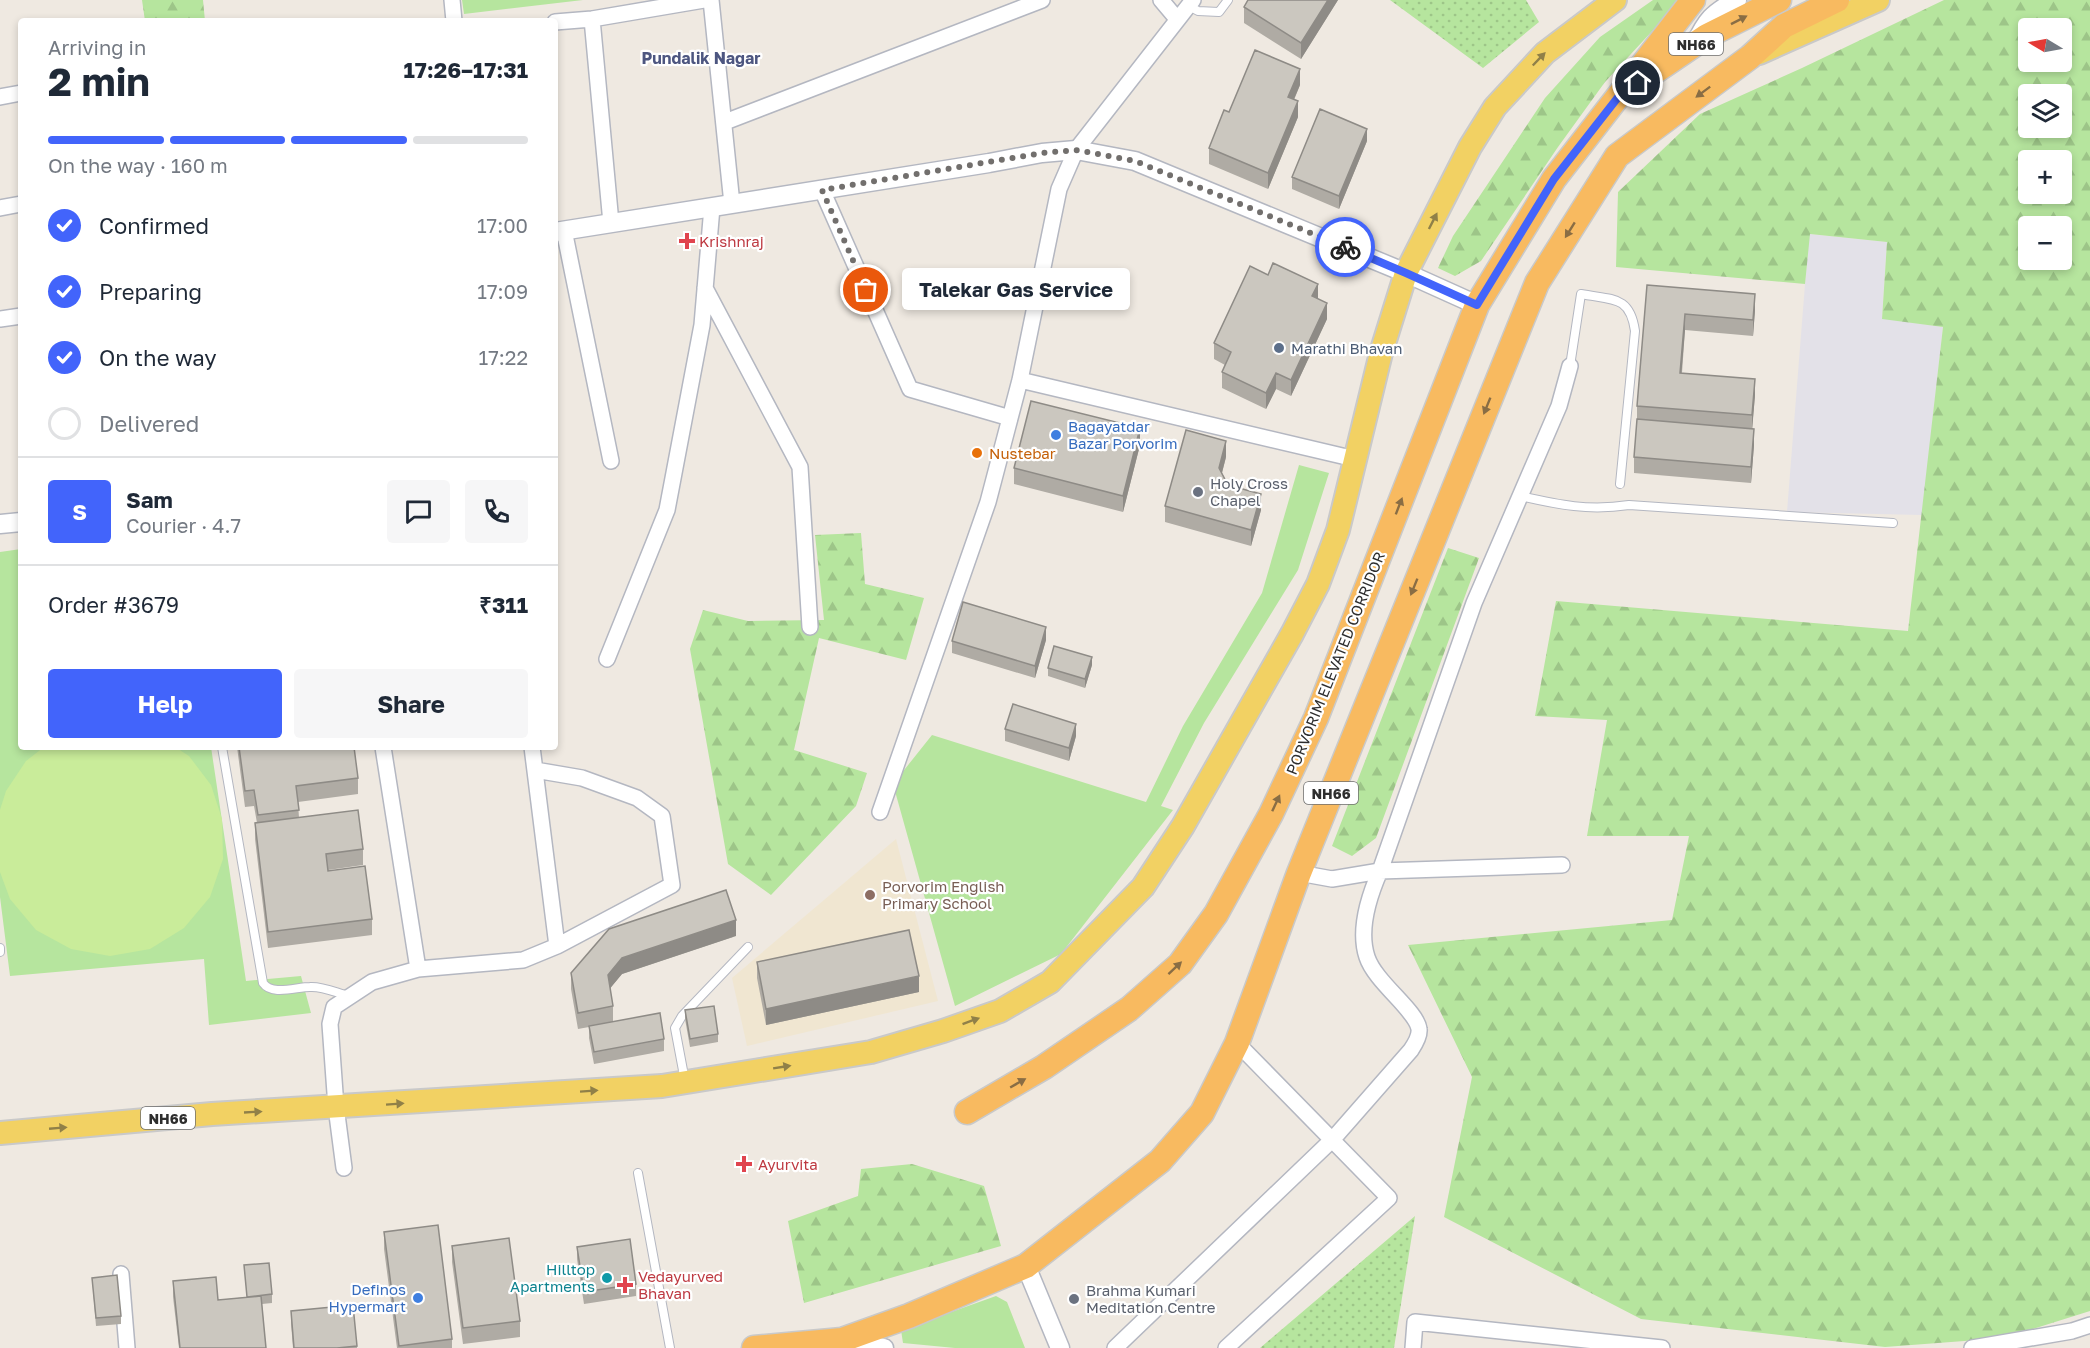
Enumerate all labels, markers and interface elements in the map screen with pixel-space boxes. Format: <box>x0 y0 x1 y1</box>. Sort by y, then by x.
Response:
one-way arrow <box>1731 15 1748 25</box>
north arrow <box>2018 18 2072 72</box>
map controls <box>2018 18 2072 270</box>
road number: NH66 <box>1669 33 1723 55</box>
text: Arriving in <box>48 35 146 59</box>
district label: Pundalik Nagar <box>642 48 760 68</box>
one-way arrow <box>1532 53 1546 67</box>
text: 17:26–17:31 <box>403 56 528 83</box>
pin <box>1612 57 1663 108</box>
text: 2 min <box>48 58 150 105</box>
icon: home <box>1621 66 1654 99</box>
button: layers <box>2018 84 2072 138</box>
one-way arrow <box>1696 86 1712 98</box>
button: + <box>2018 150 2072 204</box>
text: On the way · 160 m <box>48 153 228 177</box>
icon: check <box>48 209 81 242</box>
text: Confirmed <box>99 212 209 239</box>
one-way arrow <box>1428 212 1438 229</box>
text: 17:00 <box>477 213 528 237</box>
button: − <box>2018 216 2072 270</box>
courier <box>1315 217 1375 277</box>
one-way arrow <box>1565 222 1576 238</box>
icon: bike <box>1329 231 1362 264</box>
place label: Krishnraj <box>699 232 764 250</box>
marker: Krishnraj <box>680 234 694 248</box>
pin <box>840 264 891 315</box>
callout: Talekar Gas Service <box>902 269 1130 311</box>
icon: bag <box>849 273 882 306</box>
icon: check <box>48 275 81 308</box>
text: Talekar Gas Service <box>919 277 1113 301</box>
text: Preparing <box>99 278 202 305</box>
text: 17:09 <box>477 279 528 303</box>
place label: Marathi Bhavan <box>1291 339 1403 357</box>
icon: check <box>48 341 81 374</box>
marker: Marathi Bhavan <box>1272 341 1286 355</box>
text: On the way <box>99 344 217 371</box>
text: 17:22 <box>479 345 528 369</box>
one-way arrow <box>1482 397 1492 415</box>
text: Delivered <box>99 410 199 437</box>
place label: Bagayatdar Bazar Porvorim <box>1068 417 1177 452</box>
marker: Bagayatdar Bazar Porvorim <box>1049 428 1063 442</box>
place label: Nustebar <box>989 444 1056 462</box>
marker: Nustebar <box>970 446 984 460</box>
place label: Holy Cross Chapel <box>1210 474 1288 509</box>
button: chat <box>387 480 450 543</box>
button: phone <box>465 480 528 543</box>
marker: Holy Cross Chapel <box>1191 485 1205 499</box>
text: Sam <box>126 486 173 513</box>
one-way arrow <box>1395 497 1404 515</box>
text: S <box>72 498 87 525</box>
text: Courier · 4.7 <box>126 513 241 537</box>
street label: PORVORIM ELEVATED CORRIDOR <box>1282 549 1388 777</box>
one-way arrow <box>1409 578 1419 596</box>
text: Order #3679 <box>48 591 179 618</box>
text: ₹311 <box>479 591 528 618</box>
button: Help <box>48 669 282 738</box>
button: Share <box>294 669 528 738</box>
road number: NH66 <box>1304 782 1358 804</box>
one-way arrow <box>1272 794 1281 811</box>
place label: Porvorim English Primary School <box>882 877 1005 912</box>
marker: Porvorim English Primary School <box>863 888 877 902</box>
one-way arrow <box>1167 961 1182 975</box>
one-way arrow <box>963 1015 981 1025</box>
one-way arrow <box>773 1062 792 1071</box>
one-way arrow <box>1010 1078 1027 1088</box>
one-way arrow <box>580 1086 599 1096</box>
one-way arrow <box>385 1099 404 1108</box>
road number: NH66 <box>141 1107 195 1129</box>
one-way arrow <box>243 1107 262 1116</box>
one-way arrow <box>49 1123 68 1133</box>
marker: Ayurvita <box>735 1155 753 1173</box>
place label: Ayurvita <box>758 1155 818 1173</box>
place label: Hilltop Apartments <box>510 1260 595 1295</box>
place label: Vedayurved Bhavan <box>638 1267 723 1302</box>
marker: Hilltop Apartments <box>600 1271 614 1285</box>
marker: Vedayurved Bhavan <box>616 1276 634 1294</box>
place label: Definos Hypermart <box>329 1280 406 1315</box>
place label: Brahma Kumari Meditation Centre <box>1086 1281 1216 1316</box>
marker: Definos Hypermart <box>411 1291 425 1305</box>
marker: Brahma Kumari Meditation Centre <box>1067 1292 1081 1306</box>

